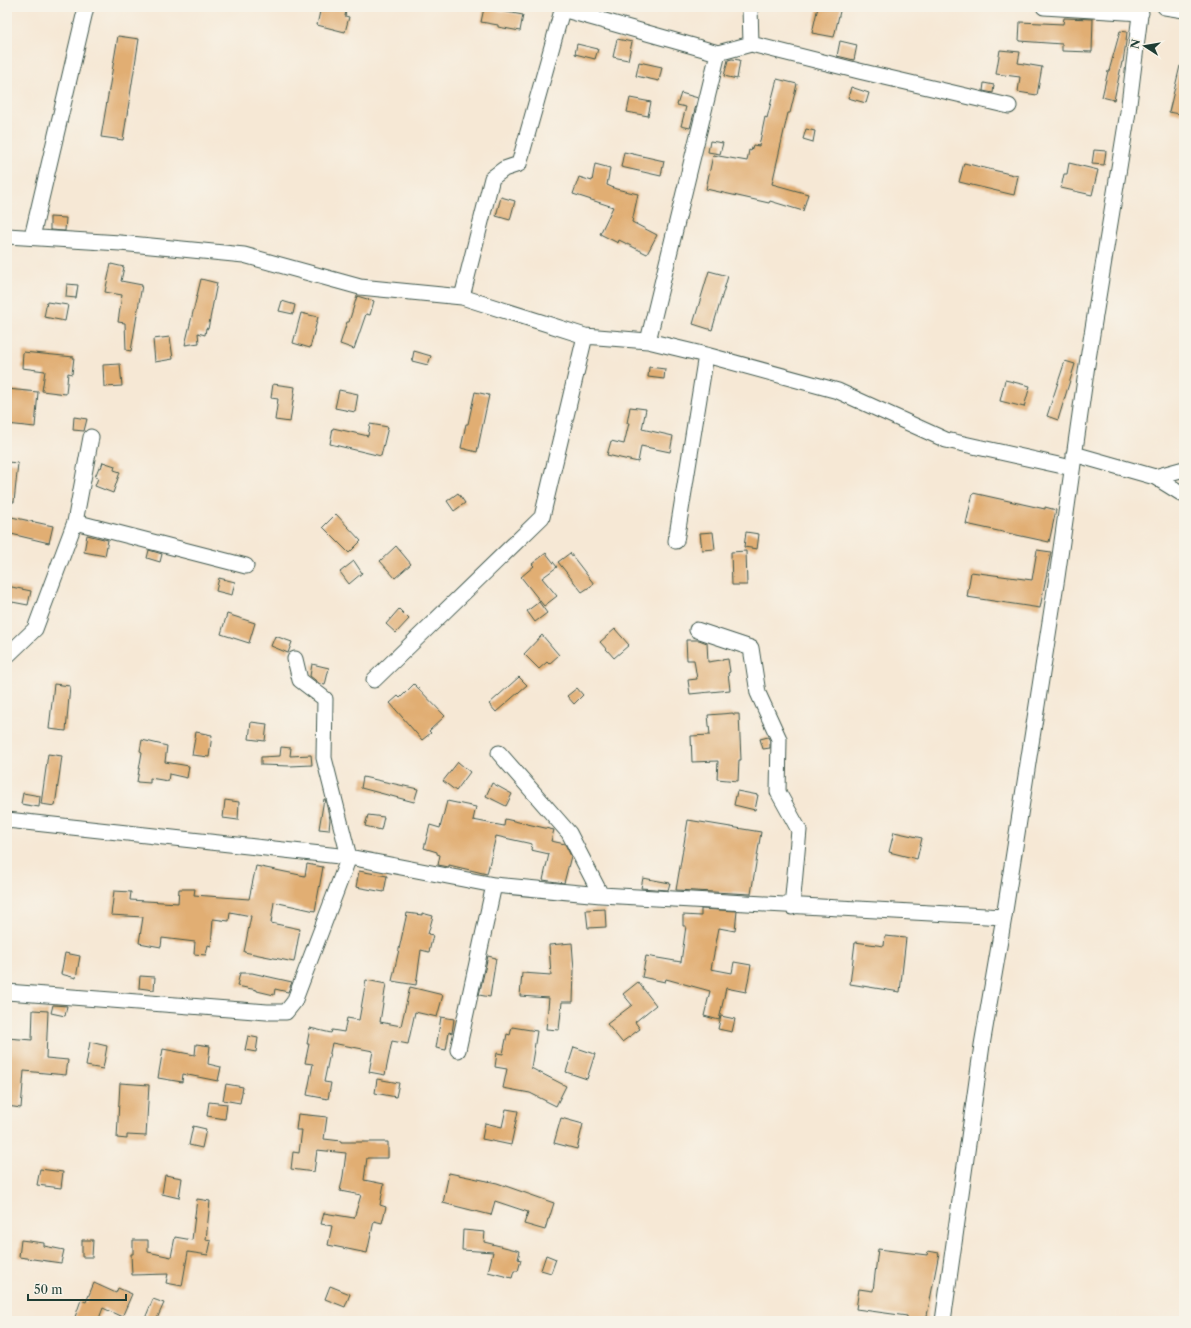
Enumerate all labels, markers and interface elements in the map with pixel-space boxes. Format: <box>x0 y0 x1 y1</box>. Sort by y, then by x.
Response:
north arrow <box>1125 26 1165 66</box>
text: N <box>1127 37 1143 50</box>
scale bar <box>28 1276 126 1302</box>
text: 50 m <box>34 1282 63 1297</box>

